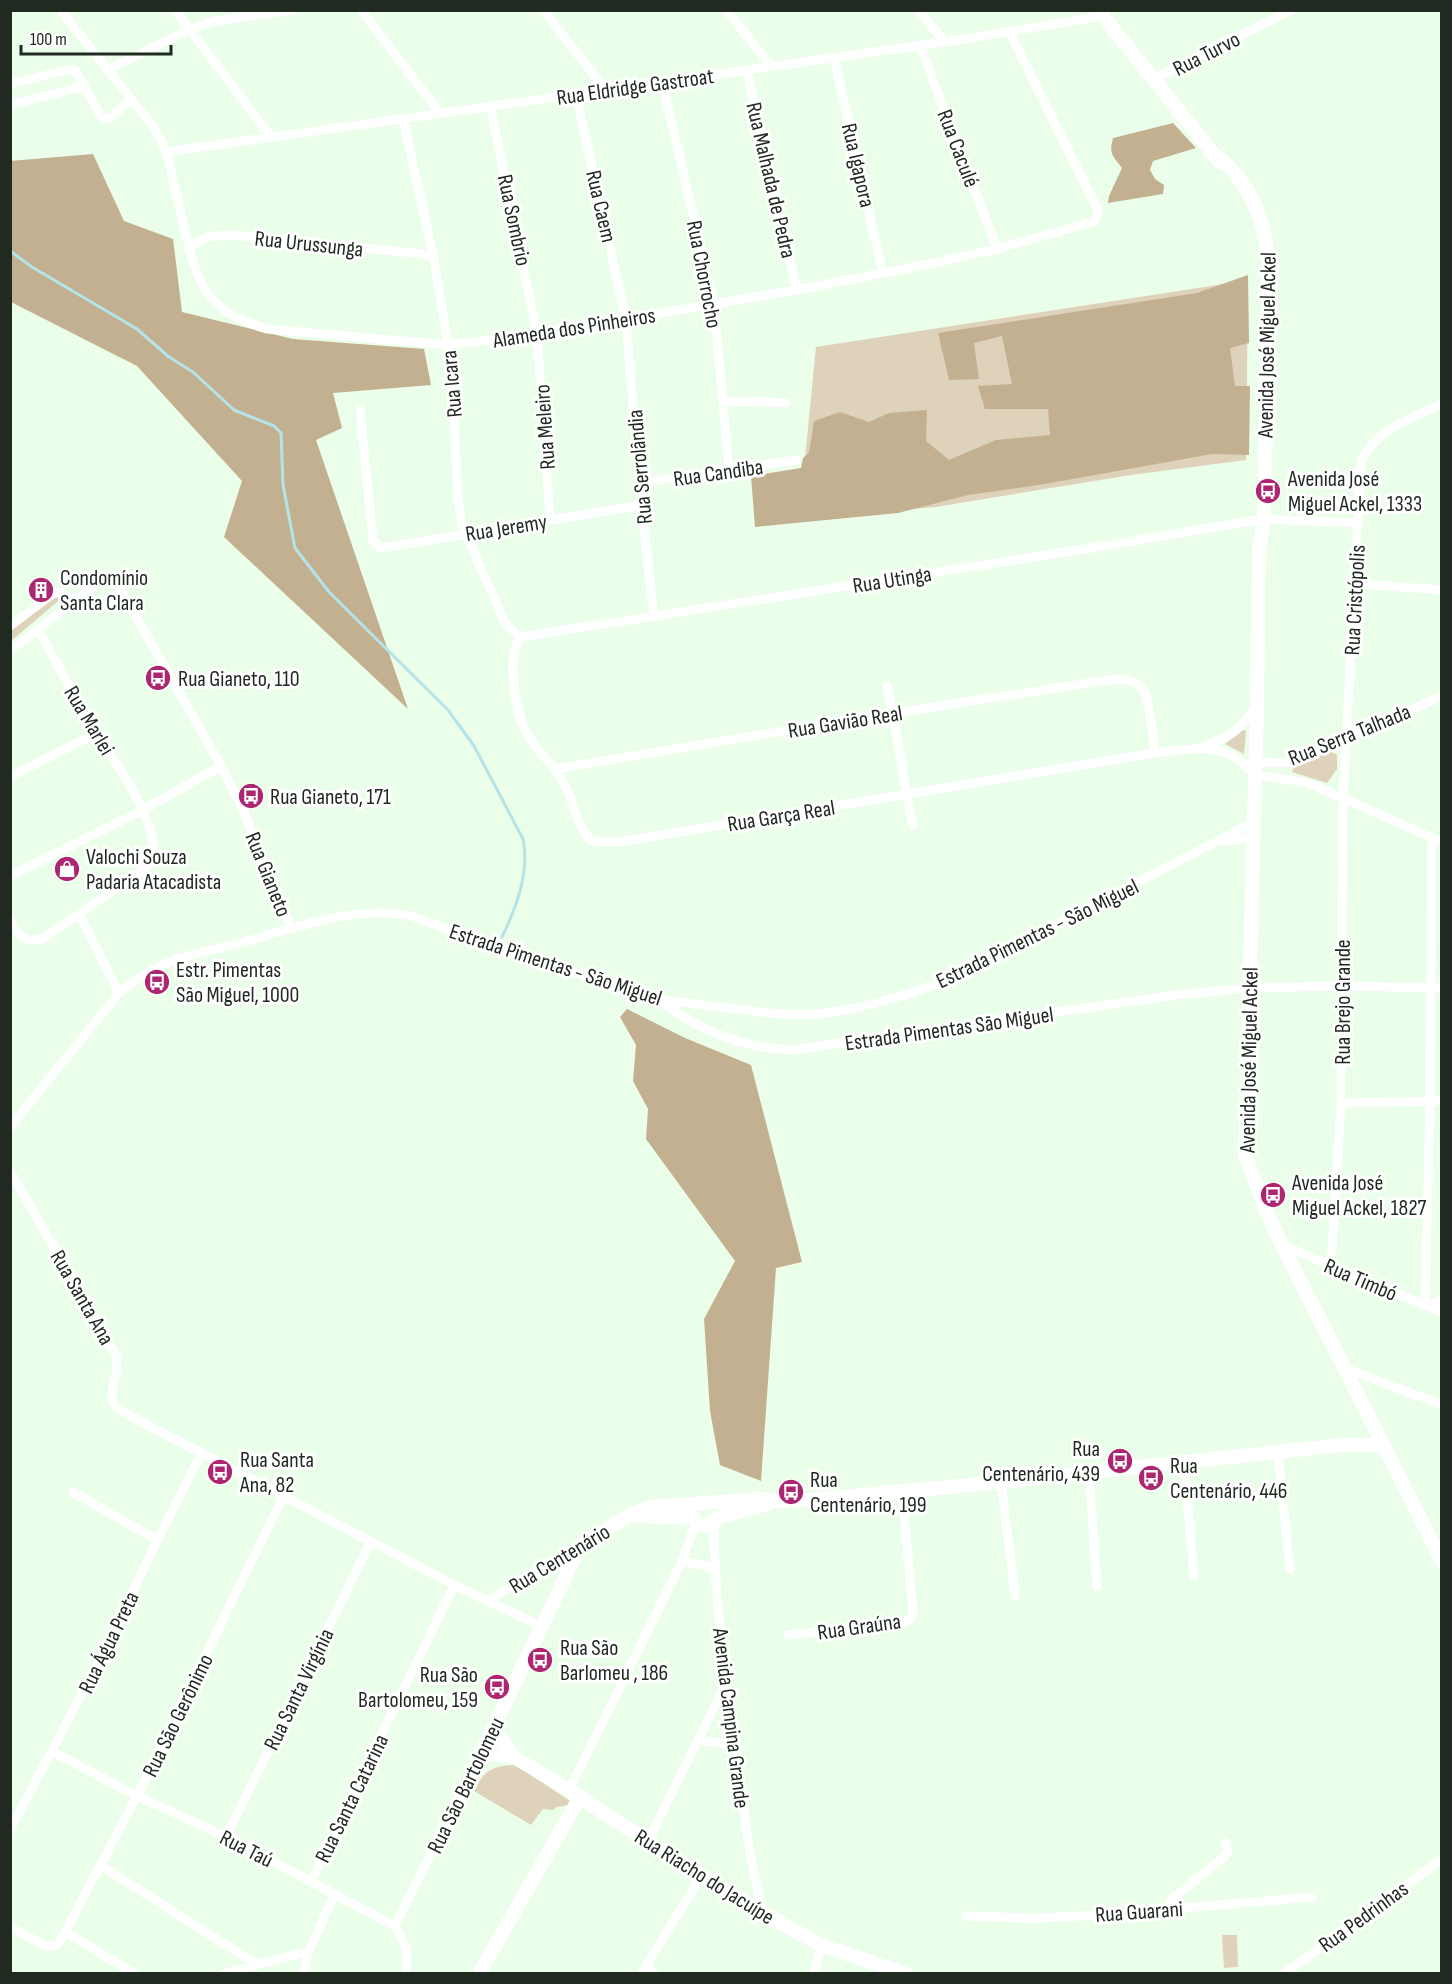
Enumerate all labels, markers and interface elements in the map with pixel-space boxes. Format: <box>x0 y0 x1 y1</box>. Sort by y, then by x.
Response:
scale bar <box>21 18 171 56</box>
street label: Rua Turvo <box>1169 26 1245 83</box>
text: 100 m <box>30 29 67 50</box>
street label: Rua Eldridge Gastroat <box>555 63 716 112</box>
street label: Rua Malhada de Pedra <box>739 100 802 261</box>
street label: Rua Caculé <box>930 106 985 191</box>
street label: Rua Igapora <box>835 121 880 210</box>
street label: Rua Caem <box>579 168 622 245</box>
street label: Rua Sombrio <box>491 172 536 268</box>
street label: Rua Chorrocho <box>680 218 727 331</box>
street label: Rua Urussunga <box>253 225 364 264</box>
street label: Avenida José Miguel Ackel <box>1252 252 1283 439</box>
street label: Alameda dos Pinheiros <box>490 302 658 355</box>
street label: Rua Icara <box>436 349 469 419</box>
street label: Rua Meleiro <box>529 383 562 470</box>
street label: Rua Serrolândia <box>622 409 659 525</box>
street label: Rua Candiba <box>672 454 765 493</box>
place label: Avenida José Miguel Ackel, 1333 <box>1287 466 1422 518</box>
bus stop icon: Avenida José Miguel Ackel, 1333 <box>1253 476 1283 506</box>
street label: Rua Jeremy <box>464 509 549 548</box>
street label: Rua Cristópolis <box>1339 544 1372 656</box>
street label: Rua Utinga <box>851 561 934 600</box>
place label: Condomínio Santa Clara <box>60 565 148 617</box>
building icon: Condomínio Santa Clara <box>26 575 56 605</box>
bus stop icon: Rua Gianeto, 110 <box>143 663 173 693</box>
place label: Rua Gianeto, 110 <box>178 666 300 693</box>
street label: Rua Marlei <box>58 681 120 760</box>
street label: Rua Serra Talhada <box>1285 699 1415 772</box>
street label: Rua Gavião Real <box>786 700 904 745</box>
bus stop icon: Rua Gianeto, 171 <box>236 781 266 811</box>
place label: Rua Gianeto, 171 <box>270 784 391 811</box>
street label: Rua Garça Real <box>726 795 837 838</box>
street label: Rua Gianeto <box>238 828 297 921</box>
place label: Valochi Souza Padaria Atacadista <box>86 844 221 896</box>
shop icon: Valochi Souza Padaria Atacadista <box>52 854 82 884</box>
street label: Estrada Pimentas - São Miguel <box>932 874 1143 995</box>
street label: Estrada Pimentas - São Miguel <box>446 918 665 1013</box>
street label: Rua Brejo Grande <box>1330 939 1357 1065</box>
place label: Estr. Pimentas São Miguel, 1000 <box>176 957 299 1009</box>
bus stop icon: Estr. Pimentas São Miguel, 1000 <box>142 967 172 997</box>
street label: Avenida José Miguel Ackel <box>1234 967 1265 1154</box>
street label: Estrada Pimentas São Miguel <box>843 1001 1055 1057</box>
place label: Avenida José Miguel Ackel, 1827 <box>1291 1170 1427 1222</box>
bus stop icon: Avenida José Miguel Ackel, 1827 <box>1258 1180 1288 1210</box>
street label: Rua Santa Ana <box>44 1245 120 1350</box>
street label: Rua Timbó <box>1320 1253 1401 1308</box>
place label: Rua Centenário, 439 <box>982 1436 1100 1488</box>
bus stop icon: Rua Centenário, 439 <box>1105 1446 1135 1476</box>
place label: Rua Santa Ana, 82 <box>239 1447 314 1499</box>
place label: Rua Centenário, 446 <box>1170 1453 1288 1505</box>
bus stop icon: Rua Santa Ana, 82 <box>205 1457 235 1487</box>
bus stop icon: Rua Centenário, 446 <box>1136 1463 1166 1493</box>
place label: Rua Centenário, 199 <box>810 1467 927 1519</box>
bus stop icon: Rua Centenário, 199 <box>776 1477 806 1507</box>
street label: Rua Centenário <box>504 1519 615 1600</box>
street label: Rua Água Preta <box>73 1587 146 1698</box>
street label: Rua Graúna <box>816 1608 903 1647</box>
street label: Rua Santa Virgínia <box>258 1624 340 1755</box>
street label: Avenida Campina Grande <box>706 1626 755 1810</box>
place label: Rua São Barlomeu , 186 <box>560 1635 668 1687</box>
bus stop icon: Rua São Barlomeu , 186 <box>525 1645 555 1675</box>
street label: Rua São Gerônimo <box>137 1650 220 1782</box>
place label: Rua São Bartolomeu, 159 <box>358 1662 478 1714</box>
bus stop icon: Rua São Bartolomeu, 159 <box>482 1672 512 1702</box>
street label: Rua São Bartolomeu <box>422 1713 511 1858</box>
street label: Rua Santa Catarina <box>310 1730 395 1867</box>
street label: Rua Taú <box>215 1824 278 1874</box>
street label: Rua Riacho do Jacuípe <box>629 1824 779 1931</box>
street label: Rua Pedrinhas <box>1314 1876 1414 1959</box>
street label: Rua Guarani <box>1094 1896 1184 1929</box>

